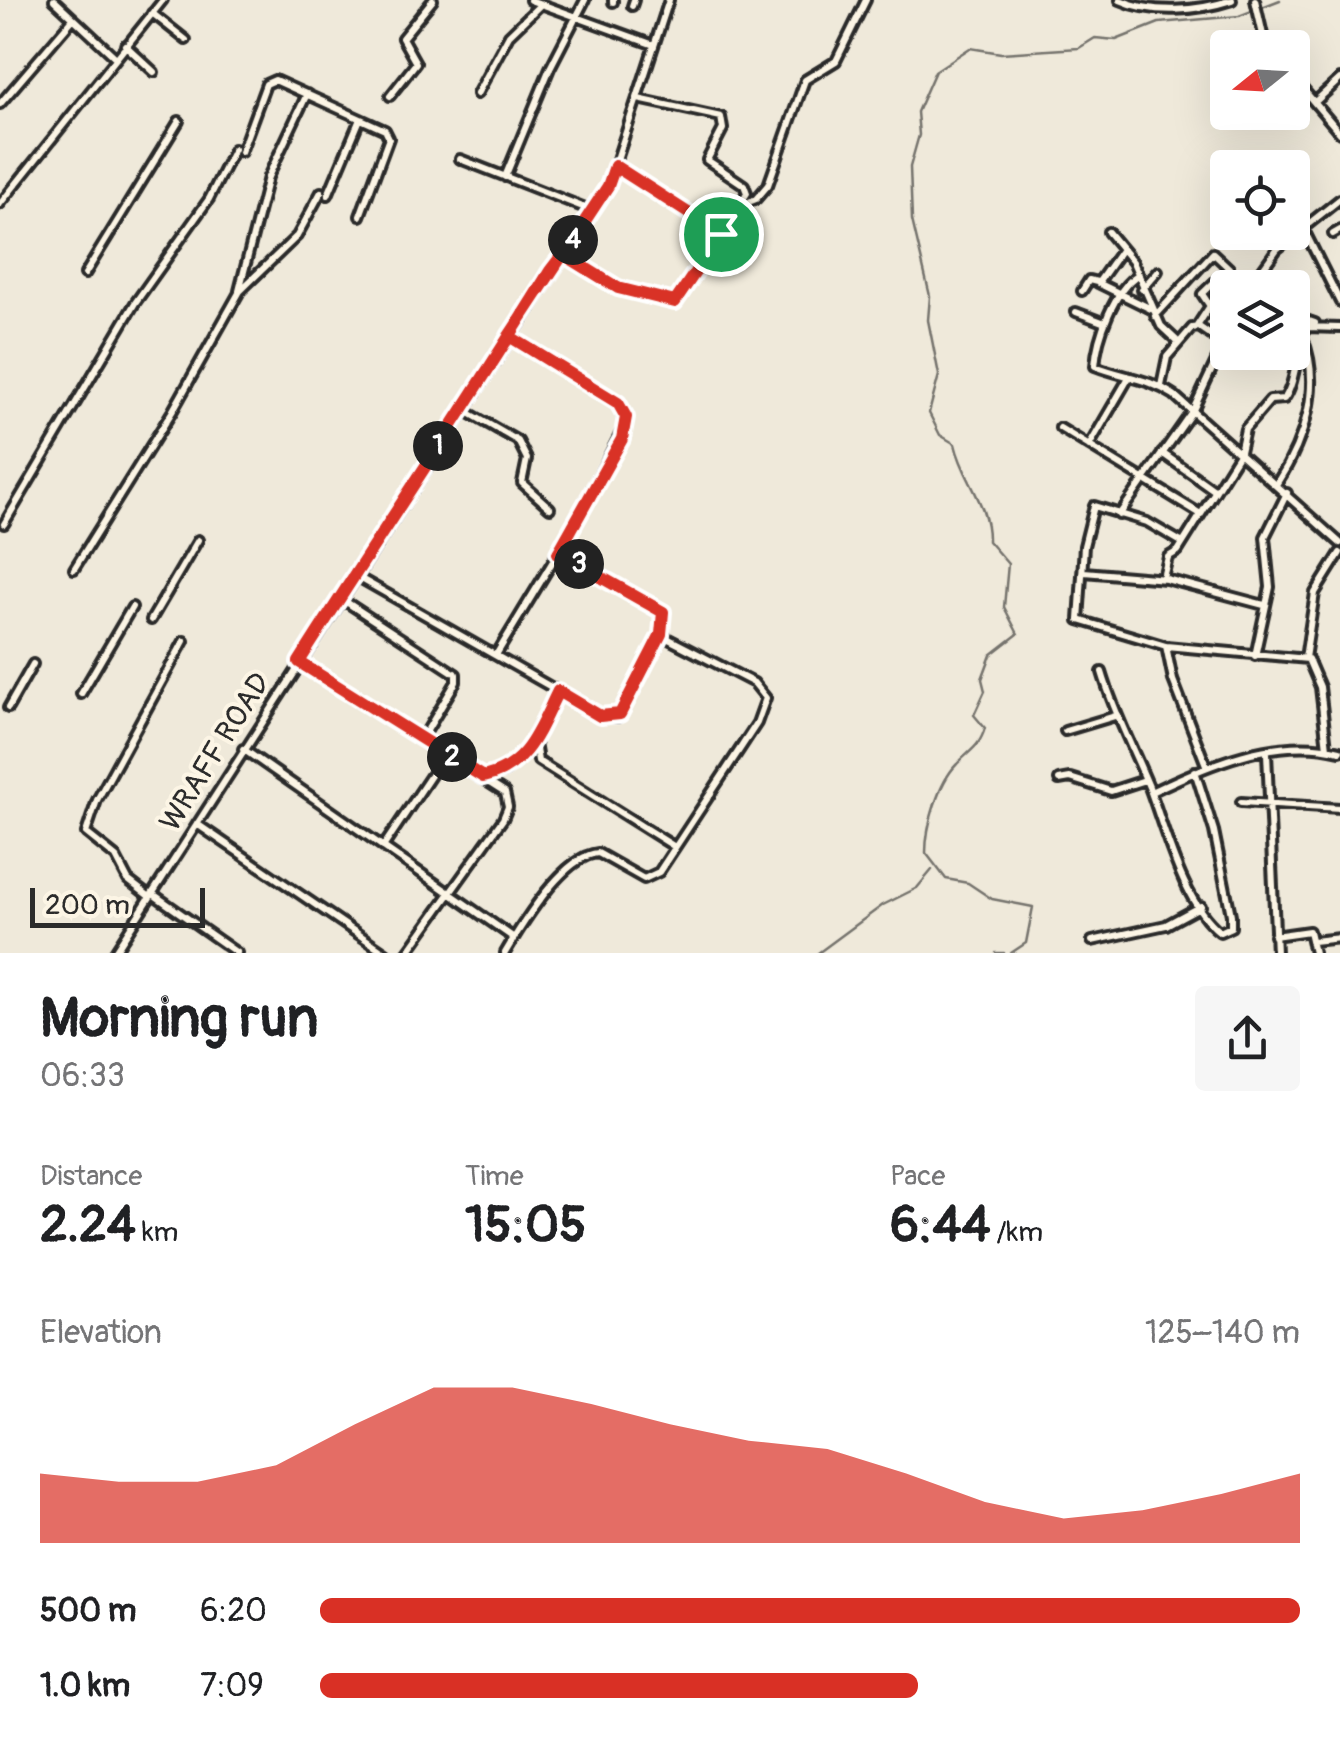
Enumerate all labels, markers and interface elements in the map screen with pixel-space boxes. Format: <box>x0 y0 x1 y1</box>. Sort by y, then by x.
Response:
north arrow <box>1210 30 1310 130</box>
map controls <box>1210 30 1310 370</box>
button: locate <box>1210 150 1310 250</box>
pin <box>679 192 764 277</box>
icon: arrive <box>694 207 749 262</box>
pin: 4 <box>548 215 598 265</box>
text: 4 <box>565 222 581 257</box>
button: layers <box>1210 270 1310 370</box>
pin: 1 <box>413 421 463 471</box>
text: 1 <box>433 428 443 463</box>
pin: 3 <box>554 539 604 589</box>
text: 3 <box>571 546 587 581</box>
street label: WRAFF ROAD <box>152 666 278 838</box>
pin: 2 <box>427 732 477 782</box>
text: 2 <box>444 739 460 774</box>
scale bar <box>30 883 205 928</box>
text: 200 m <box>45 888 130 923</box>
text: Morning run <box>40 984 318 1053</box>
button: share <box>1195 986 1300 1091</box>
text: 06:33 <box>40 1056 125 1096</box>
text: Distance <box>40 1159 142 1194</box>
text: Time <box>465 1159 524 1194</box>
text: Pace <box>890 1159 945 1194</box>
text: 2.24 <box>40 1194 136 1257</box>
text: 15:05 <box>465 1194 586 1257</box>
text: 6:44 <box>890 1194 990 1257</box>
text: km <box>136 1215 178 1250</box>
text: /km <box>990 1215 1043 1250</box>
text: Elevation <box>40 1313 162 1353</box>
text: 125–140 m <box>1145 1313 1300 1353</box>
text: 500 m <box>40 1591 136 1631</box>
text: 6:20 <box>200 1591 267 1631</box>
text: 1.0 km <box>40 1666 130 1706</box>
text: 7:09 <box>200 1666 264 1706</box>

